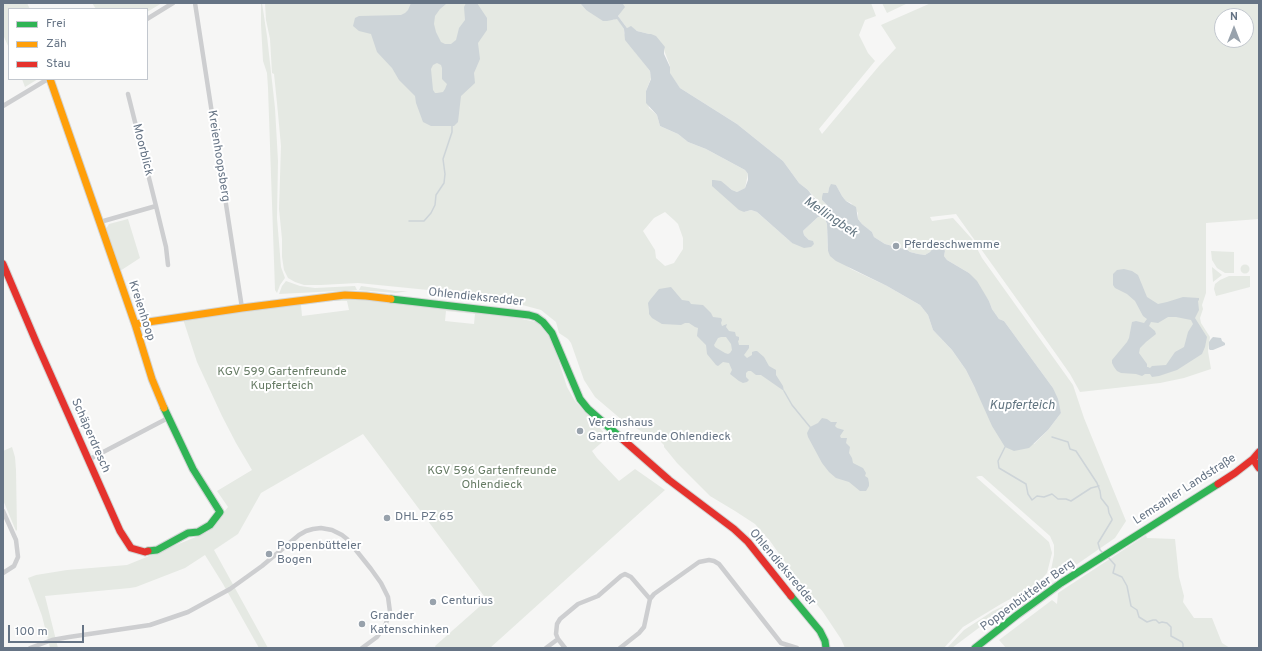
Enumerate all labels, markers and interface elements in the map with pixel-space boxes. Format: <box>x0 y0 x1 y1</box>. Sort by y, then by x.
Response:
legend <box>8 8 148 80</box>
north arrow <box>1214 8 1254 48</box>
text: N <box>1230 10 1238 24</box>
text: Frei <box>46 16 66 32</box>
text: Zäh <box>46 36 67 52</box>
text: Stau <box>46 56 71 72</box>
street label: Kreienhoopsberg <box>204 109 232 203</box>
street label: Moorblick <box>129 122 155 178</box>
water label: Mellingbek <box>800 194 860 242</box>
place label: Pferdeschwemme <box>904 239 1000 253</box>
marker: Pferdeschwemme <box>891 241 901 251</box>
street label: Kreienhoop <box>125 279 157 343</box>
street label: Ohlendieksredder <box>428 286 524 310</box>
park label: KGV 599 Gartenfreunde Kupferteich <box>217 366 347 394</box>
street label: Schäperdresch <box>67 397 113 475</box>
water label: Kupferteich <box>989 398 1055 414</box>
place label: Vereinshaus Gartenfreunde Ohlendieck <box>588 417 731 445</box>
marker: Vereinshaus Gartenfreunde Ohlendieck <box>575 426 585 436</box>
street label: Lemsahler Landstraße <box>1131 451 1239 529</box>
park label: KGV 596 Gartenfreunde Ohlendieck <box>427 465 557 493</box>
place label: DHL PZ 65 <box>395 511 454 525</box>
marker: DHL PZ 65 <box>382 513 392 523</box>
street label: Ohlendieksredder <box>746 527 818 609</box>
place label: Poppenbütteler Bogen <box>277 540 361 568</box>
marker: Poppenbütteler Bogen <box>264 549 274 559</box>
street label: Poppenbütteler Berg <box>978 557 1078 635</box>
place label: Centurius <box>441 595 493 609</box>
marker: Centurius <box>428 597 438 607</box>
place label: Grander Katenschinken <box>370 610 449 638</box>
scale bar <box>10 617 86 643</box>
marker: Grander Katenschinken <box>357 619 367 629</box>
text: 100 m <box>15 624 48 640</box>

